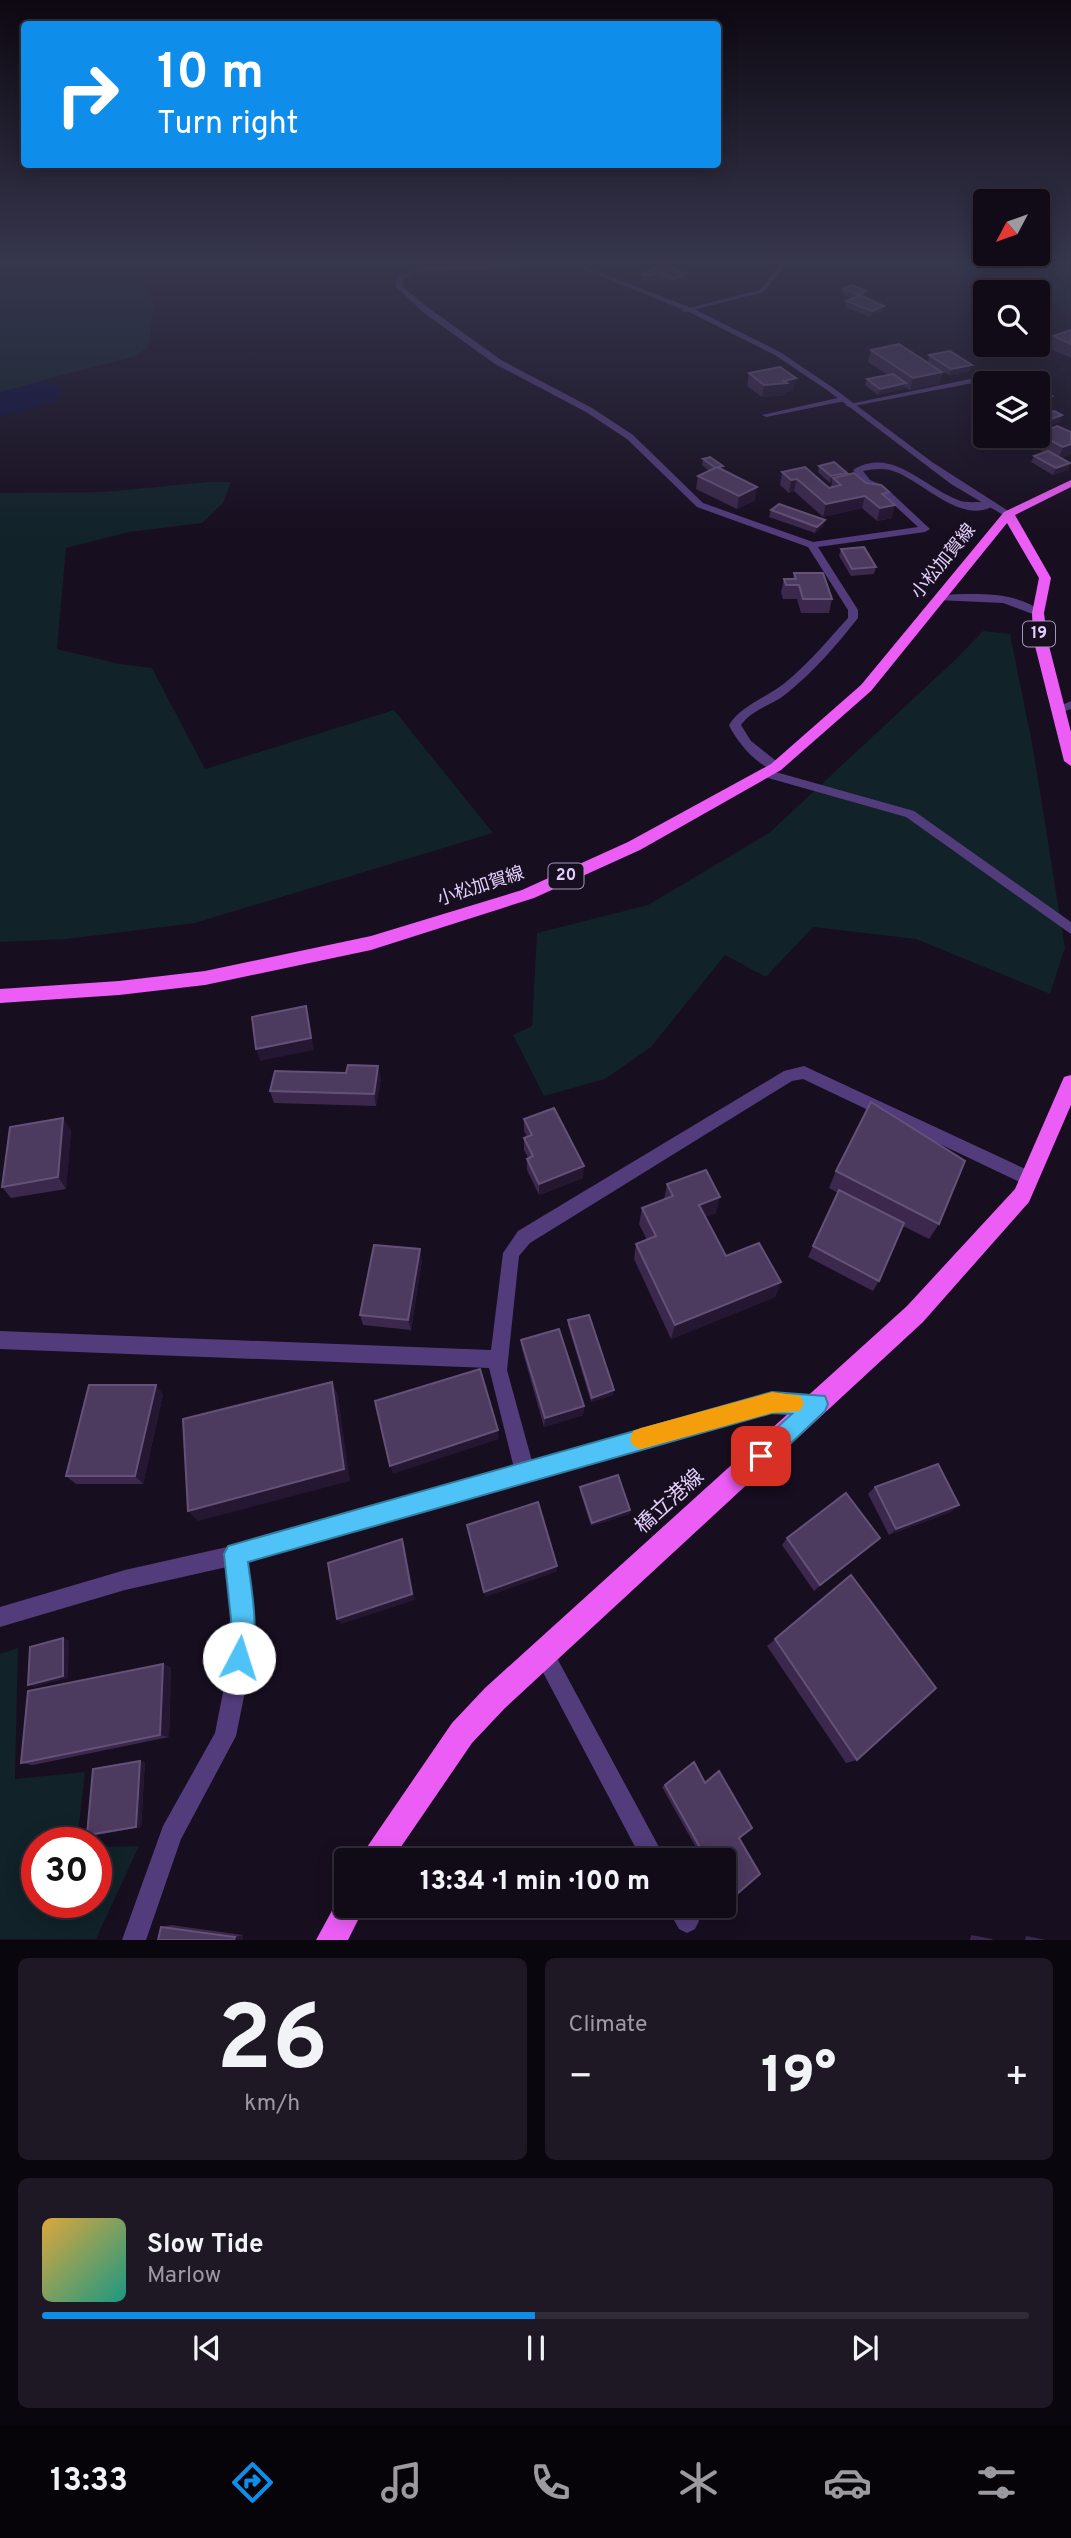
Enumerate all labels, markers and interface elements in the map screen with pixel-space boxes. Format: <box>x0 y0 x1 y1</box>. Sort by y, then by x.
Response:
text: 10 m <box>157 44 264 106</box>
icon: right <box>42 49 133 140</box>
text: Turn right <box>157 105 299 145</box>
north arrow <box>973 189 1050 266</box>
map controls <box>973 189 1050 448</box>
button: search <box>973 280 1050 357</box>
button: layers <box>973 371 1050 448</box>
street label: 小松加賀線 <box>907 520 981 604</box>
road number: 19 <box>1023 622 1055 646</box>
street label: 小松加賀線 <box>435 862 527 912</box>
road number: 20 <box>548 863 584 888</box>
pin <box>731 1426 791 1486</box>
icon: arrive <box>742 1437 780 1475</box>
street label: 橋立港線 <box>630 1464 710 1540</box>
position arrow <box>202 1621 276 1695</box>
speed limit sign: 30 <box>21 1827 112 1918</box>
text: 13:34 · 1 min · 100 m <box>420 1866 650 1899</box>
text: 26 <box>216 1987 328 2102</box>
text: Climate <box>569 2011 647 2040</box>
text: 19° <box>761 2045 836 2111</box>
text: − <box>569 2054 593 2103</box>
text: + <box>1004 2054 1029 2103</box>
text: km/h <box>244 2090 300 2119</box>
text: Slow Tide <box>147 2229 264 2262</box>
text: Marlow <box>147 2262 221 2291</box>
icon: previous <box>188 2329 226 2367</box>
icon: pause <box>517 2329 555 2367</box>
icon: next <box>846 2329 884 2367</box>
icon: directions <box>228 2458 277 2507</box>
icon: music <box>377 2458 426 2507</box>
icon: phone <box>526 2458 575 2507</box>
icon: climate <box>674 2458 723 2507</box>
icon: car <box>823 2458 872 2507</box>
icon: filters <box>972 2458 1021 2507</box>
text: 13:33 <box>50 2462 128 2502</box>

